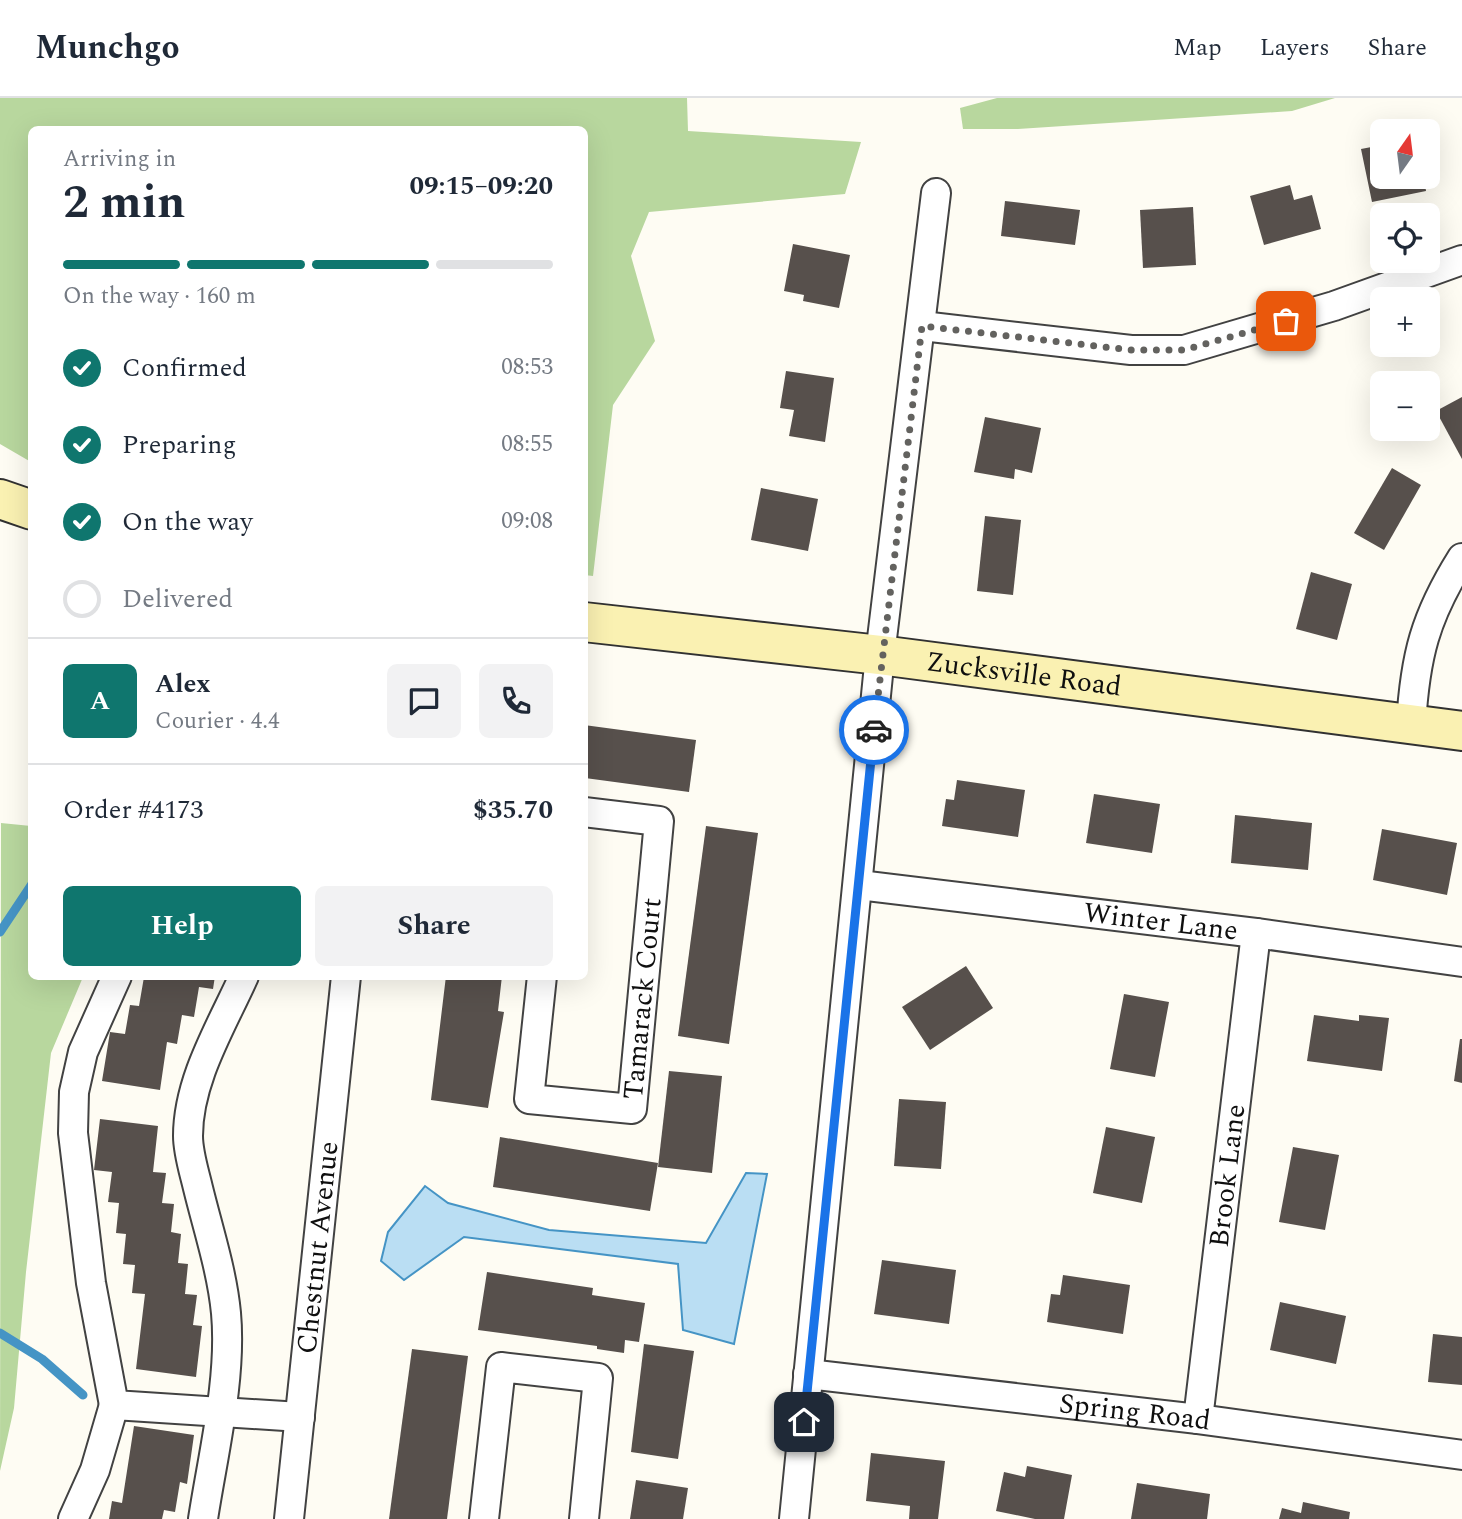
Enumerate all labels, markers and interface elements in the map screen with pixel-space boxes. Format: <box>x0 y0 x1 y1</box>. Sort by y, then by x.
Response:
text: Munchgo <box>35 23 180 73</box>
text: Map <box>1173 30 1222 66</box>
text: Layers <box>1260 30 1330 66</box>
text: Share <box>1368 30 1427 66</box>
north arrow <box>1370 119 1440 189</box>
map controls <box>1370 119 1440 441</box>
text: Arriving in <box>63 142 176 177</box>
text: 09:15–09:20 <box>409 166 553 206</box>
text: 2 min <box>63 168 185 238</box>
button: locate <box>1370 203 1440 273</box>
text: On the way · 160 m <box>63 279 256 314</box>
button: + <box>1370 287 1440 357</box>
pin <box>1256 291 1316 351</box>
icon: bag <box>1267 302 1305 340</box>
text: Confirmed <box>122 348 247 388</box>
icon: check <box>63 349 101 387</box>
text: 08:53 <box>501 350 553 385</box>
button: − <box>1370 371 1440 441</box>
text: Preparing <box>122 425 236 465</box>
icon: check <box>63 426 101 464</box>
text: 08:55 <box>501 427 553 462</box>
text: On the way <box>122 502 253 542</box>
icon: check <box>63 503 101 541</box>
text: 09:08 <box>501 504 553 539</box>
text: Delivered <box>122 579 233 619</box>
street label: Zucksville Road <box>924 640 1124 708</box>
text: Alex <box>155 664 210 704</box>
button: chat <box>387 664 461 738</box>
button: phone <box>479 664 553 738</box>
text: A <box>90 681 110 721</box>
courier <box>839 695 909 765</box>
text: Courier · 4.4 <box>155 704 280 739</box>
icon: car <box>855 711 893 749</box>
text: Order #4173 <box>63 790 203 830</box>
text: $35.70 <box>473 790 553 830</box>
button: Help <box>63 886 301 966</box>
button: Share <box>315 886 553 966</box>
street label: Winter Lane <box>1081 891 1240 952</box>
street label: Tamarack Court <box>611 896 673 1101</box>
street label: Brook Lane <box>1197 1102 1257 1250</box>
street label: Chestnut Avenue <box>285 1139 350 1356</box>
street label: Spring Road <box>1057 1382 1213 1442</box>
pin <box>774 1392 834 1452</box>
icon: home <box>785 1403 823 1441</box>

